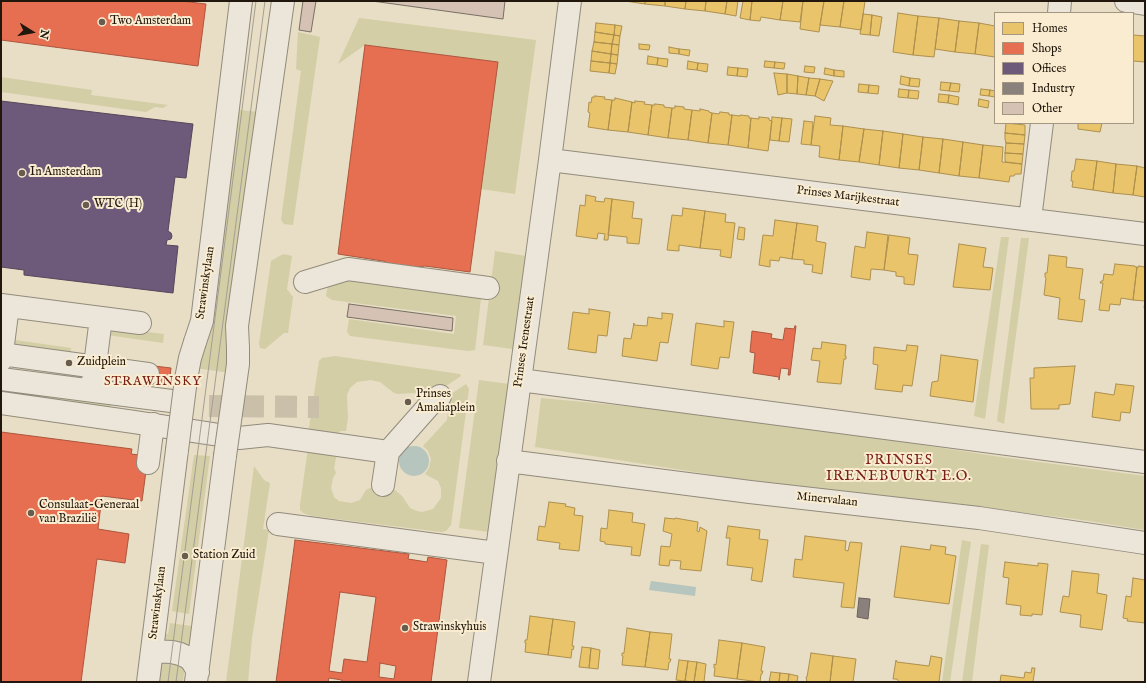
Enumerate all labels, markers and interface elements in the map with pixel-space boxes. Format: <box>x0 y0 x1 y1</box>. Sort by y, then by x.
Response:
north arrow <box>12 12 52 52</box>
legend <box>994 12 1134 124</box>
place label: Two Amsterdam <box>110 15 191 29</box>
marker: Two Amsterdam <box>97 17 107 27</box>
text: Homes <box>1032 21 1068 36</box>
text: N <box>36 28 52 40</box>
text: Shops <box>1032 41 1062 56</box>
text: Offices <box>1032 61 1066 76</box>
text: Industry <box>1032 81 1075 96</box>
text: Other <box>1032 101 1062 116</box>
place label: In Amsterdam <box>30 166 101 180</box>
marker: In Amsterdam <box>17 168 27 178</box>
street label: Prinses Marijkestraat <box>796 184 900 210</box>
place label: WTC (H) <box>94 198 142 212</box>
marker: WTC (H) <box>81 200 91 210</box>
street label: Strawinskylaan <box>194 246 218 320</box>
street label: Prinses Irenestraat <box>511 296 539 388</box>
place label: Zuidplein <box>77 356 126 370</box>
marker: Zuidplein <box>64 358 74 368</box>
district label: STRAWINSKY <box>104 374 202 390</box>
place label: Prinses Amaliaplein <box>416 388 475 416</box>
marker: Prinses Amaliaplein <box>403 397 413 407</box>
district label: PRINSES IRENEBUURT E.O. <box>826 453 972 486</box>
street label: Minervalaan <box>796 490 858 510</box>
place label: Consulaat-Generaal van Brazilië <box>39 499 139 527</box>
marker: Consulaat-Generaal van Brazilië <box>26 508 36 518</box>
place label: Station Zuid <box>193 549 255 563</box>
marker: Station Zuid <box>180 551 190 561</box>
street label: Strawinskylaan <box>146 566 170 640</box>
place label: Strawinskyhuis <box>413 621 487 635</box>
marker: Strawinskyhuis <box>400 623 410 633</box>

